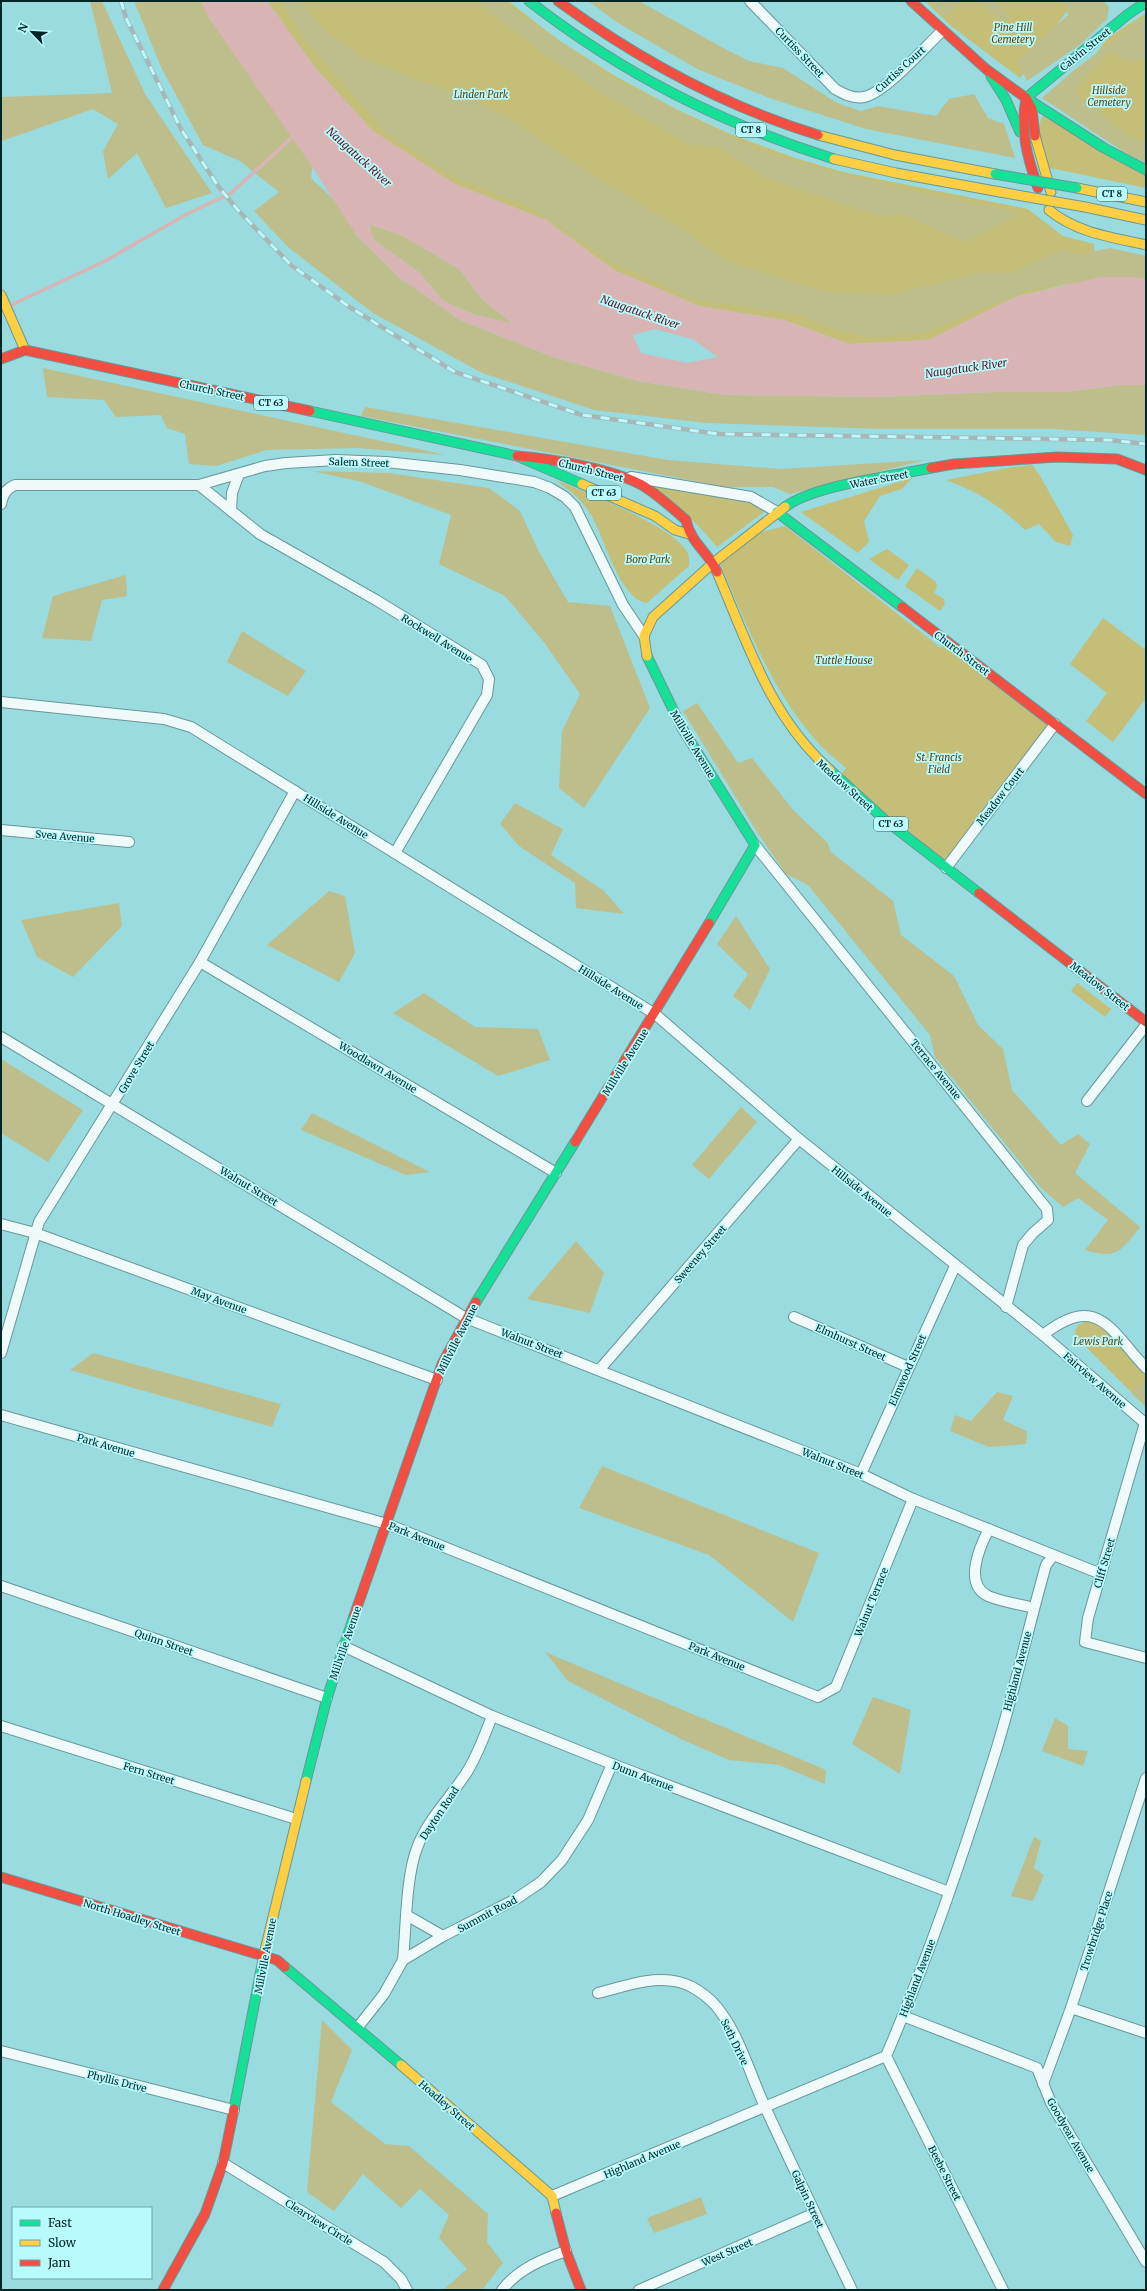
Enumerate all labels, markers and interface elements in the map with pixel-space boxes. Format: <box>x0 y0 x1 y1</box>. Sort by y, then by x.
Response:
north arrow <box>12 12 52 52</box>
text: N <box>15 21 31 35</box>
park label: Pine Hill Cemetery <box>991 21 1035 46</box>
street label: Curtiss Street <box>772 24 827 80</box>
street label: Calvin Street <box>1057 25 1113 74</box>
street label: Curtiss Court <box>872 43 928 95</box>
park label: Hillside Cemetery <box>1087 84 1131 109</box>
park label: Linden Park <box>454 88 509 101</box>
road number: CT 8 <box>736 123 766 137</box>
water label: Naugatuck River <box>324 124 395 190</box>
road number: CT 8 <box>1097 187 1127 201</box>
water label: Naugatuck River <box>599 292 682 332</box>
water label: Naugatuck River <box>924 355 1008 381</box>
street label: Church Street <box>178 377 246 404</box>
road number: CT 63 <box>254 396 288 410</box>
street label: Salem Street <box>328 455 390 470</box>
street label: Church Street <box>557 456 624 485</box>
street label: Water Street <box>848 467 910 492</box>
road number: CT 63 <box>587 486 621 500</box>
park label: Boro Park <box>626 553 671 566</box>
street label: Rockwell Avenue <box>399 611 475 666</box>
street label: Church Street <box>932 628 992 678</box>
park label: Tuttle House <box>815 654 873 667</box>
street label: Millville Avenue <box>667 708 718 781</box>
park label: St. Francis Field <box>916 751 962 776</box>
street label: Meadow Street <box>814 757 876 814</box>
street label: Meadow Court <box>974 765 1027 828</box>
street label: Hillside Avenue <box>301 791 371 842</box>
road number: CT 63 <box>874 817 908 831</box>
street label: Svea Avenue <box>35 827 95 846</box>
street label: Meadow Street <box>1067 959 1132 1014</box>
street label: Hillside Avenue <box>576 962 646 1013</box>
street label: Millville Avenue <box>600 1026 651 1098</box>
street label: Terrace Avenue <box>907 1037 964 1102</box>
street label: Woodlawn Avenue <box>335 1038 419 1096</box>
street label: Grove Street <box>116 1039 157 1096</box>
street label: Walnut Street <box>216 1163 280 1209</box>
street label: Hillside Avenue <box>829 1163 895 1220</box>
street label: Sweeney Street <box>671 1222 729 1286</box>
street label: May Avenue <box>189 1284 248 1317</box>
street label: Millville Avenue <box>434 1302 481 1376</box>
street label: Elmhurst Street <box>813 1321 888 1364</box>
street label: Walnut Street <box>498 1325 565 1361</box>
street label: Elmwood Street <box>886 1332 929 1408</box>
park label: Lewis Park <box>1073 1335 1123 1348</box>
street label: Fairview Avenue <box>1061 1350 1129 1411</box>
street label: Park Avenue <box>75 1431 136 1460</box>
street label: Walnut Street <box>799 1445 866 1482</box>
street label: Park Avenue <box>387 1519 447 1554</box>
street label: Cliff Street <box>1091 1537 1118 1590</box>
street label: Walnut Terrace <box>851 1566 891 1640</box>
street label: Millville Avenue <box>327 1605 364 1682</box>
street label: Quinn Street <box>133 1626 195 1659</box>
street label: Highland Avenue <box>1001 1630 1034 1713</box>
street label: Park Avenue <box>687 1639 747 1674</box>
street label: Dunn Avenue <box>610 1759 675 1794</box>
street label: Fern Street <box>122 1760 176 1787</box>
street label: Dayton Road <box>417 1784 462 1842</box>
street label: Trowbridge Place <box>1077 1889 1116 1973</box>
street label: Summit Road <box>455 1893 519 1936</box>
street label: North Hoadley Street <box>82 1896 182 1939</box>
street label: Millville Avenue <box>252 1917 279 1995</box>
street label: Highland Avenue <box>897 1937 938 2019</box>
street label: Seth Drive <box>718 2017 751 2068</box>
street label: Phyllis Drive <box>86 2068 148 2095</box>
street label: Hoadley Street <box>416 2077 478 2133</box>
street label: Goodyear Avenue <box>1044 2096 1097 2175</box>
street label: Highland Avenue <box>602 2137 683 2182</box>
street label: Beebe Street <box>925 2144 964 2203</box>
street label: Galpin Street <box>788 2168 827 2230</box>
street label: Clearview Circle <box>283 2196 355 2248</box>
legend <box>12 2207 152 2279</box>
text: Fast <box>48 2215 72 2230</box>
text: Slow <box>48 2235 77 2250</box>
street label: West Street <box>699 2235 755 2270</box>
text: Jam <box>47 2255 71 2270</box>

